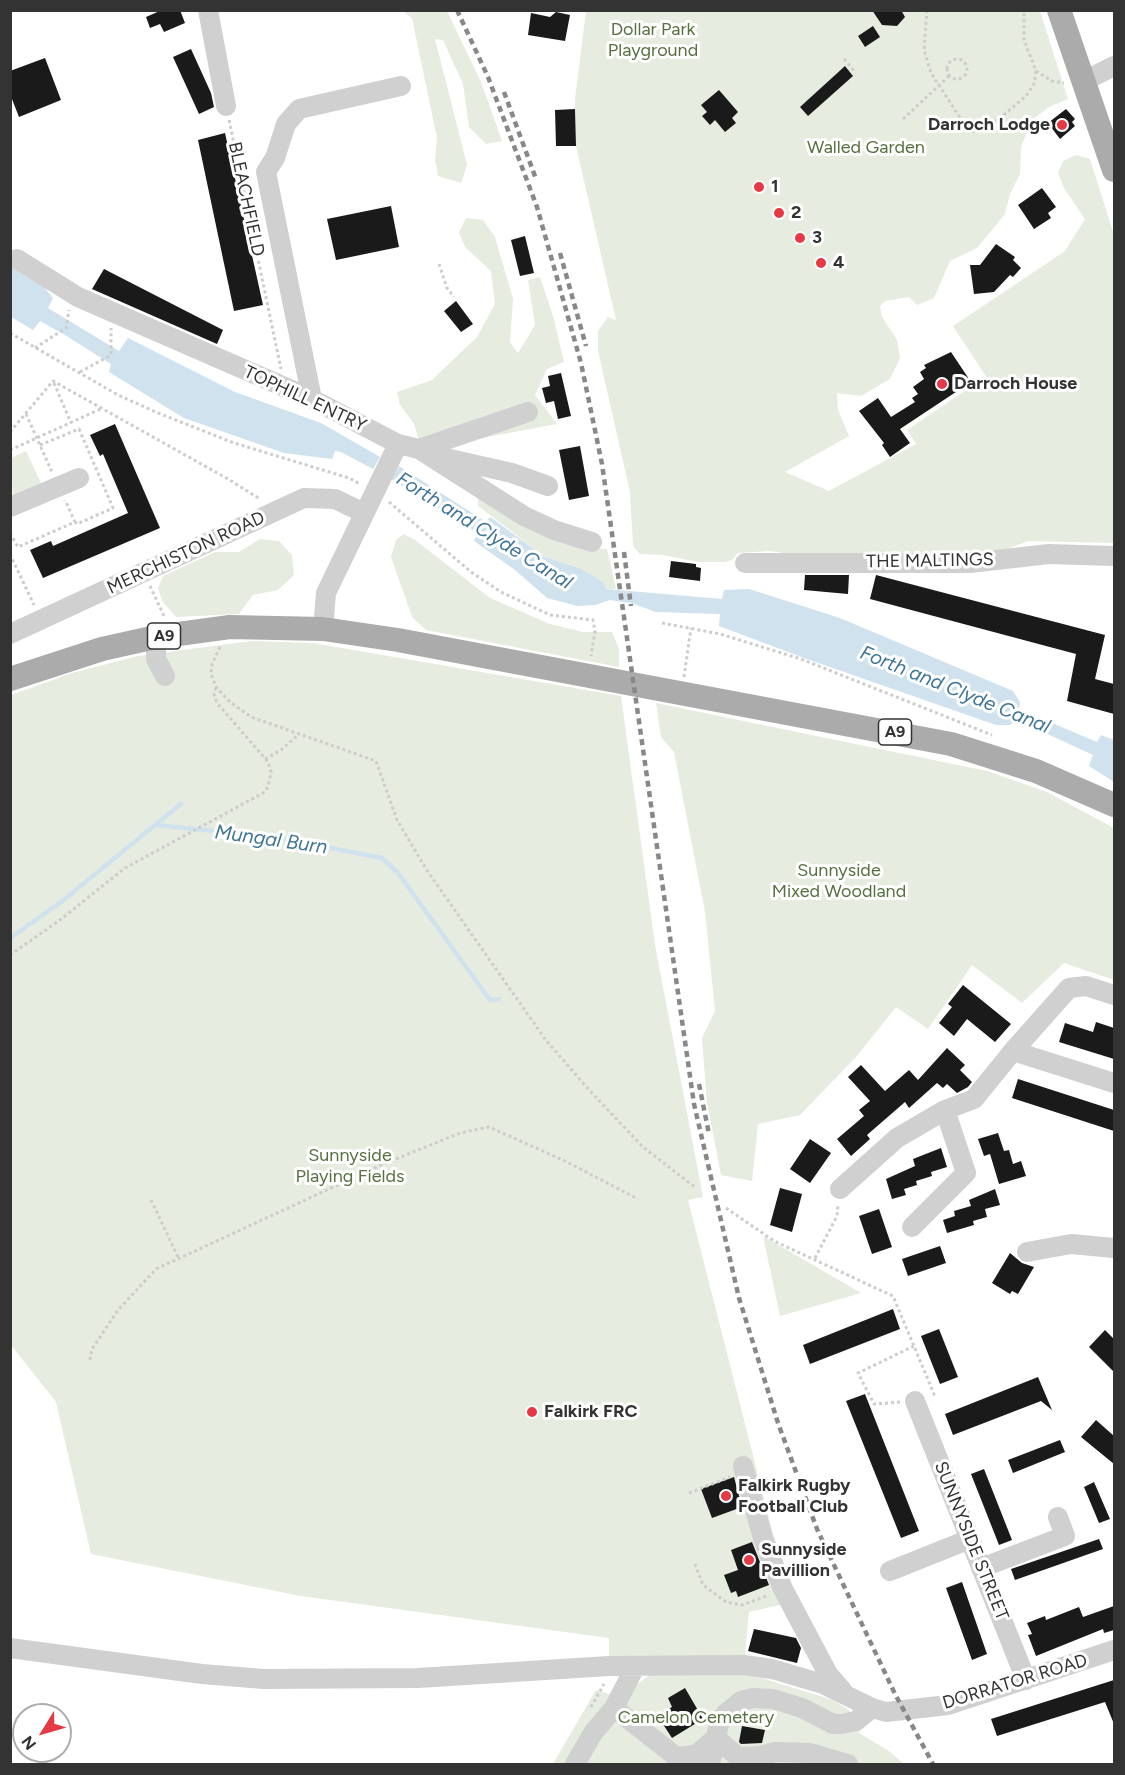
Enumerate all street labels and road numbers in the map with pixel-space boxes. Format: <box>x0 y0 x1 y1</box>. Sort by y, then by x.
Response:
street label: BLEACHFIELD <box>223 140 269 258</box>
street label: TOPHILL ENTRY <box>240 361 370 437</box>
street label: MERCHISTON ROAD <box>104 507 268 599</box>
street label: THE MALTINGS <box>866 549 994 573</box>
road number: A9 <box>148 623 180 649</box>
road number: A9 <box>878 719 912 745</box>
street label: SUNNYSIDE STREET <box>929 1458 1013 1624</box>
street label: DORRATOR ROAD <box>940 1650 1090 1714</box>

